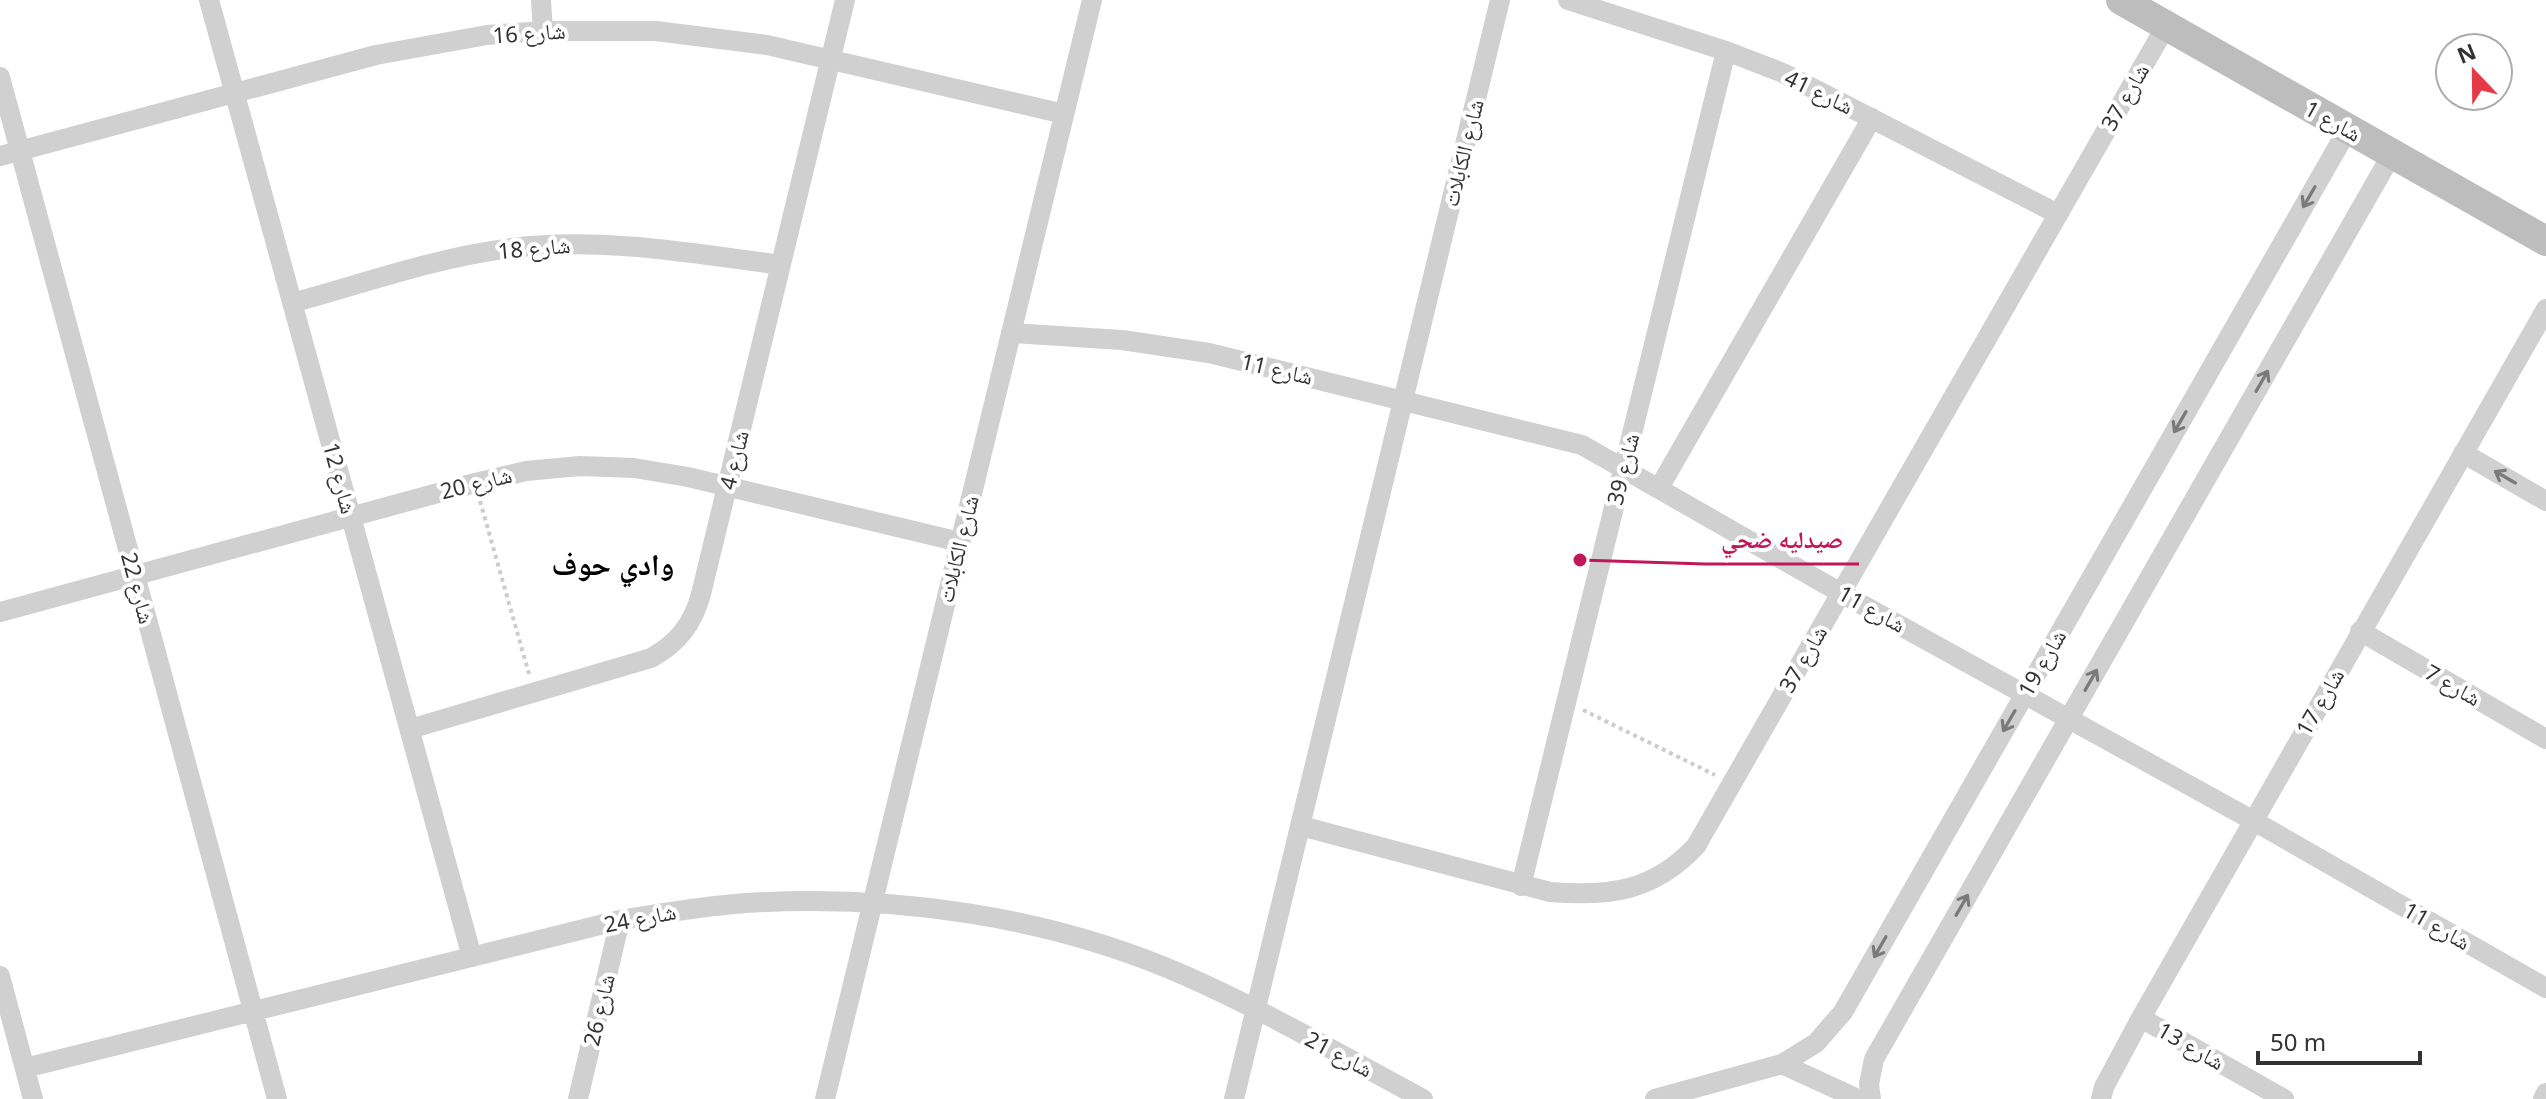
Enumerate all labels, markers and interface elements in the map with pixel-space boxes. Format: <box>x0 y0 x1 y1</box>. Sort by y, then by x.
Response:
street label: شارع 16 <box>492 15 566 50</box>
north arrow <box>2434 32 2514 112</box>
text: N <box>2452 35 2480 70</box>
street label: شارع 37 <box>2093 58 2155 135</box>
street label: شارع 41 <box>1780 62 1859 121</box>
street label: شارع 1 <box>2300 92 2367 148</box>
street label: شارع الكابلات <box>1434 96 1490 210</box>
one-way arrow <box>2301 184 2316 208</box>
street label: شارع 18 <box>496 229 571 265</box>
street label: شارع 11 <box>1238 345 1316 391</box>
one-way arrow <box>2254 370 2270 393</box>
one-way arrow <box>2172 410 2188 433</box>
street label: شارع 4 <box>711 427 755 493</box>
street label: شارع 39 <box>1599 430 1645 508</box>
street label: شارع 12 <box>317 439 365 517</box>
street label: شارع 20 <box>437 459 515 505</box>
one-way arrow <box>2493 469 2517 484</box>
street label: شارع الكابلات <box>929 492 985 606</box>
callout: صيدليه ضحي <box>1705 516 1859 564</box>
text: صيدليه ضحي <box>1721 522 1843 559</box>
district label: وادي حوف <box>552 543 674 588</box>
street label: شارع 22 <box>115 549 163 627</box>
street label: شارع 11 <box>1833 577 1912 639</box>
street label: شارع 37 <box>1771 620 1833 697</box>
street label: شارع 19 <box>2010 624 2072 701</box>
street label: شارع 7 <box>2420 656 2487 712</box>
street label: شارع 17 <box>2288 663 2350 740</box>
one-way arrow <box>2084 668 2099 692</box>
one-way arrow <box>2001 709 2017 732</box>
one-way arrow <box>1954 894 1970 917</box>
street label: شارع 11 <box>2399 894 2476 956</box>
street label: شارع 24 <box>601 895 678 939</box>
one-way arrow <box>1872 935 1888 958</box>
street label: شارع 26 <box>575 971 621 1049</box>
street label: شارع 13 <box>2153 1014 2230 1076</box>
scale bar <box>2258 1015 2420 1065</box>
street label: شارع 21 <box>1300 1023 1379 1083</box>
text: 50 m <box>2270 1025 2326 1058</box>

